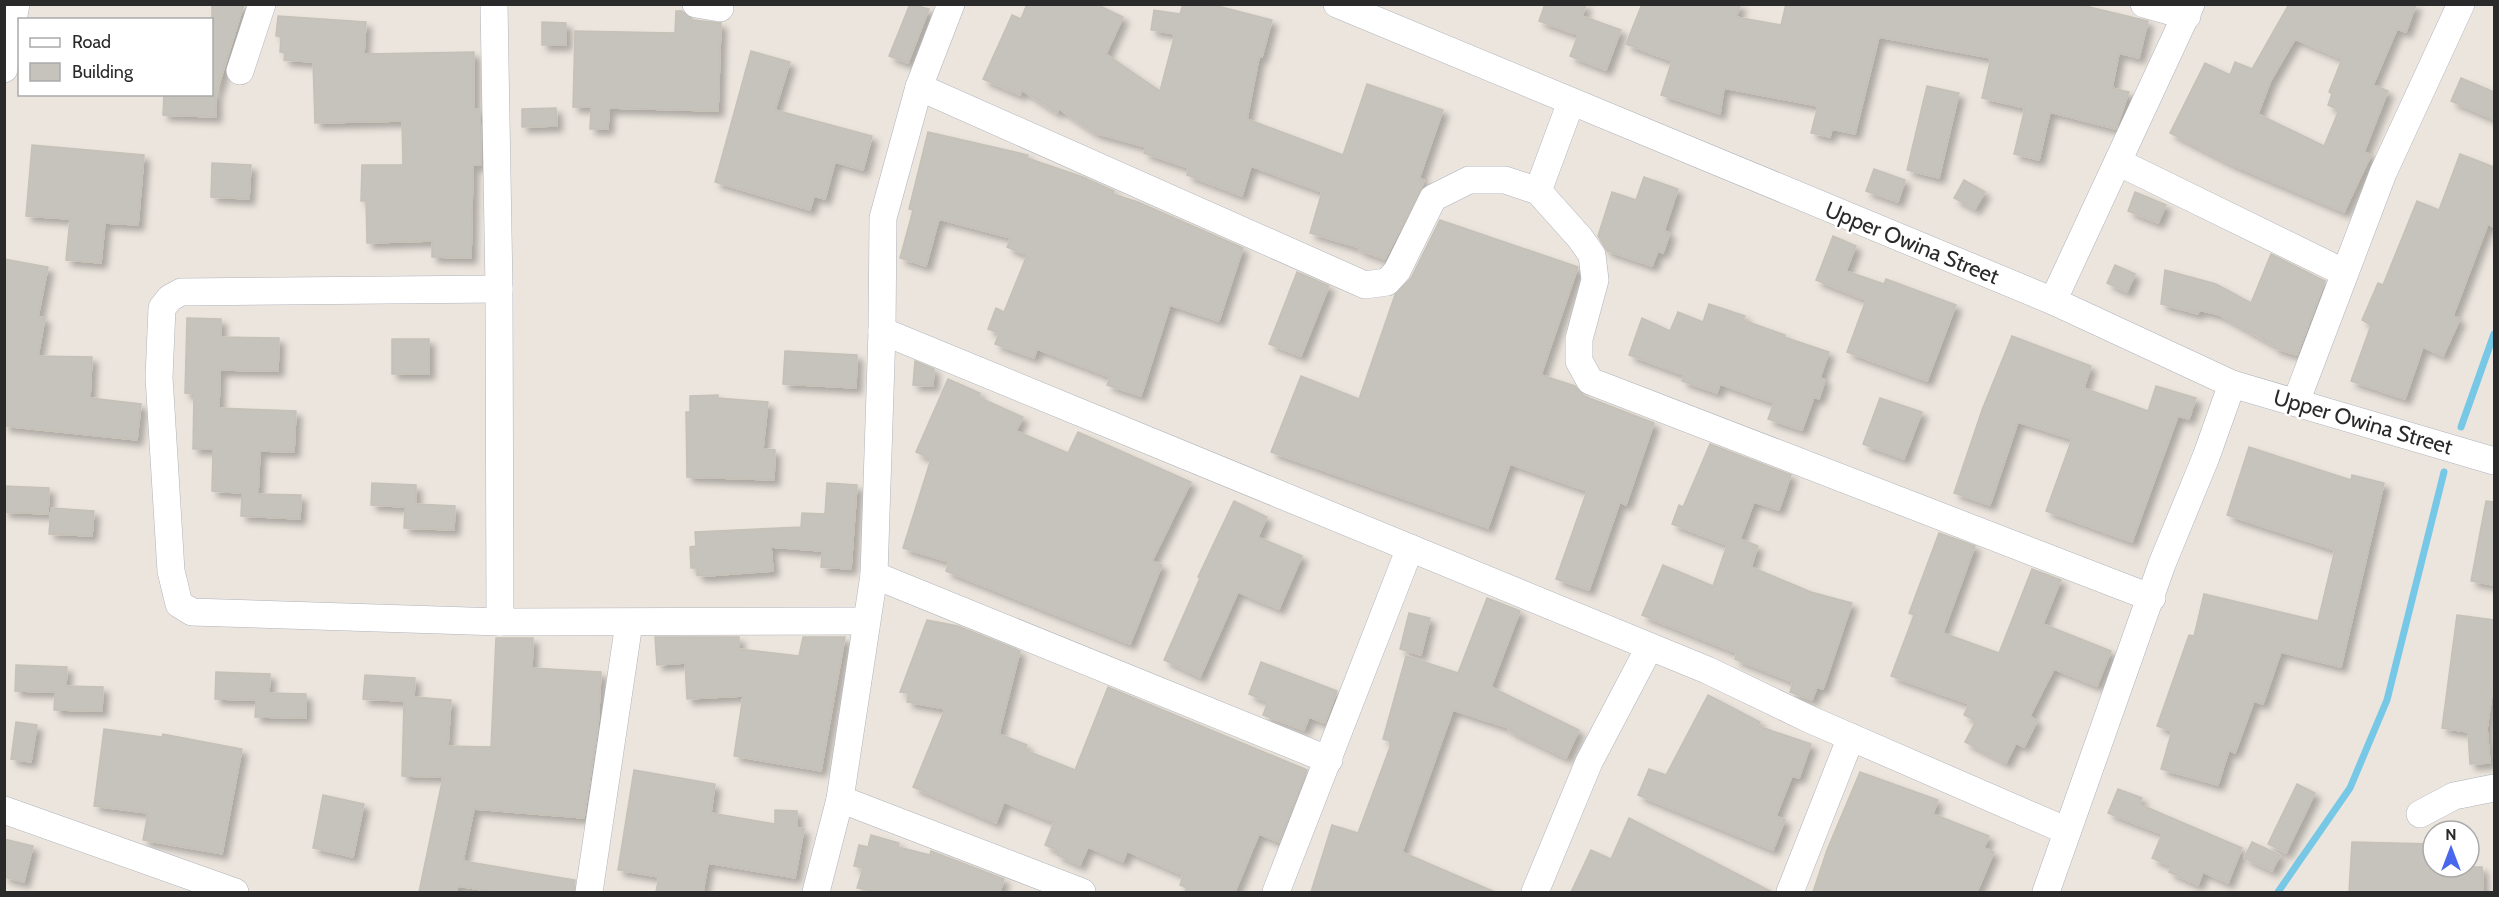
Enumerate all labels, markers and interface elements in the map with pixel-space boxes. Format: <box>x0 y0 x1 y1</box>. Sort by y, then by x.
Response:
legend <box>18 18 213 96</box>
text: Road <box>72 31 111 53</box>
text: Building <box>72 61 134 83</box>
street label: Upper Owina Street <box>1821 196 2003 290</box>
street label: Upper Owina Street <box>2270 384 2456 461</box>
north arrow <box>2421 819 2481 879</box>
text: N <box>2445 825 2457 844</box>

